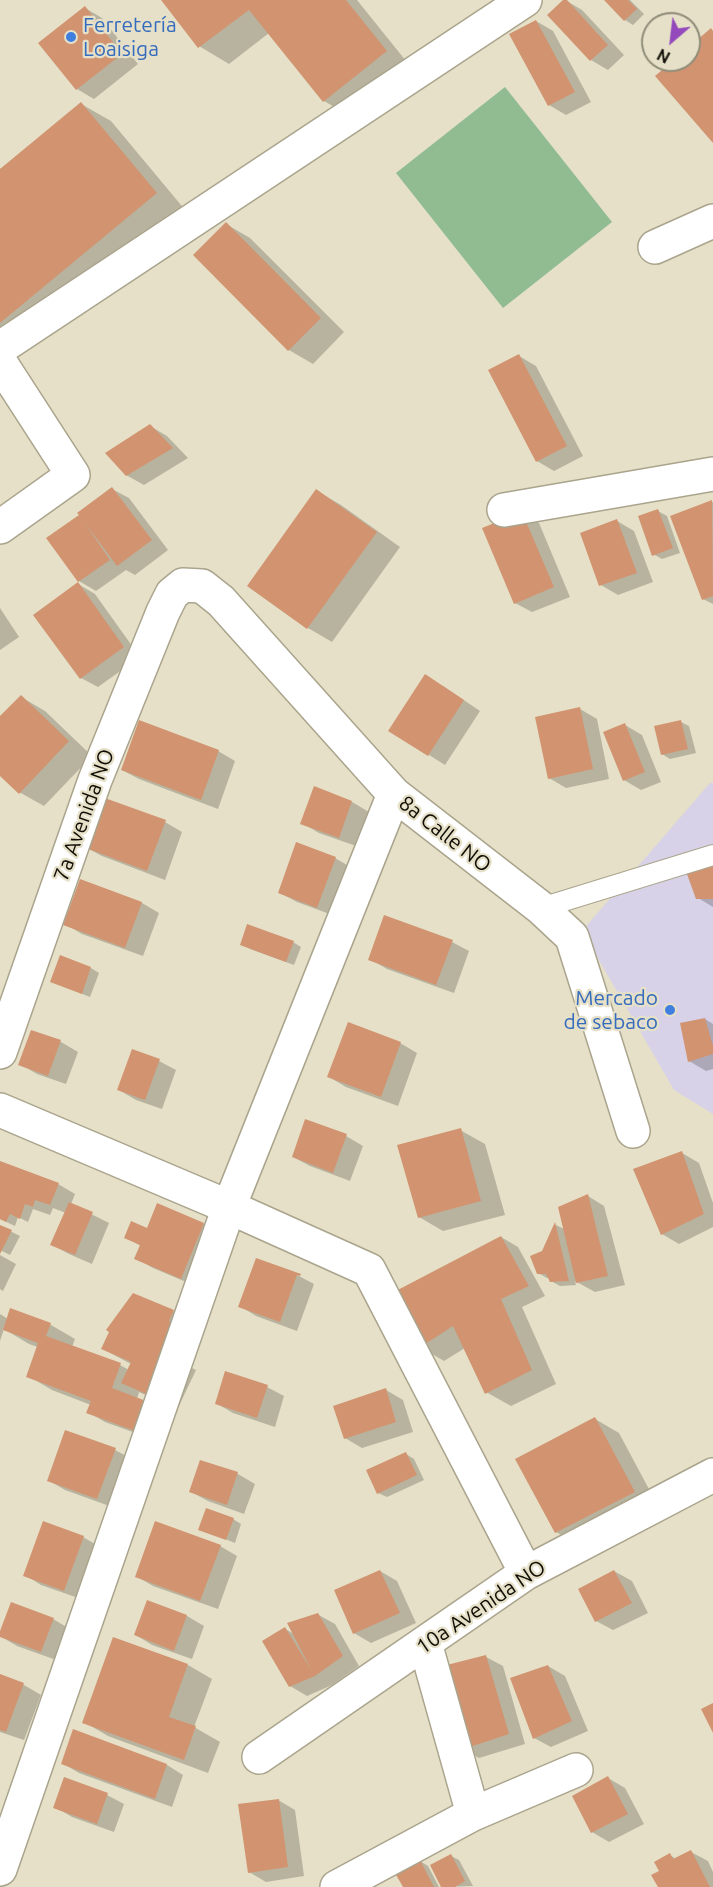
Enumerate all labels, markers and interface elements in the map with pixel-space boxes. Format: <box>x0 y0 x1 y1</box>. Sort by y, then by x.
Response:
place label: Ferretería Loaisiga <box>83 12 177 62</box>
north arrow <box>641 12 701 72</box>
marker: Ferretería Loaisiga <box>64 30 78 44</box>
text: N <box>654 45 673 67</box>
street label: 7a Avenida NO <box>48 745 120 885</box>
street label: 8a Calle NO <box>394 790 496 878</box>
place label: Mercado de sebaco <box>564 985 658 1035</box>
marker: Mercado de sebaco <box>663 1003 677 1017</box>
street label: 10a Avenida NO <box>411 1554 551 1660</box>

